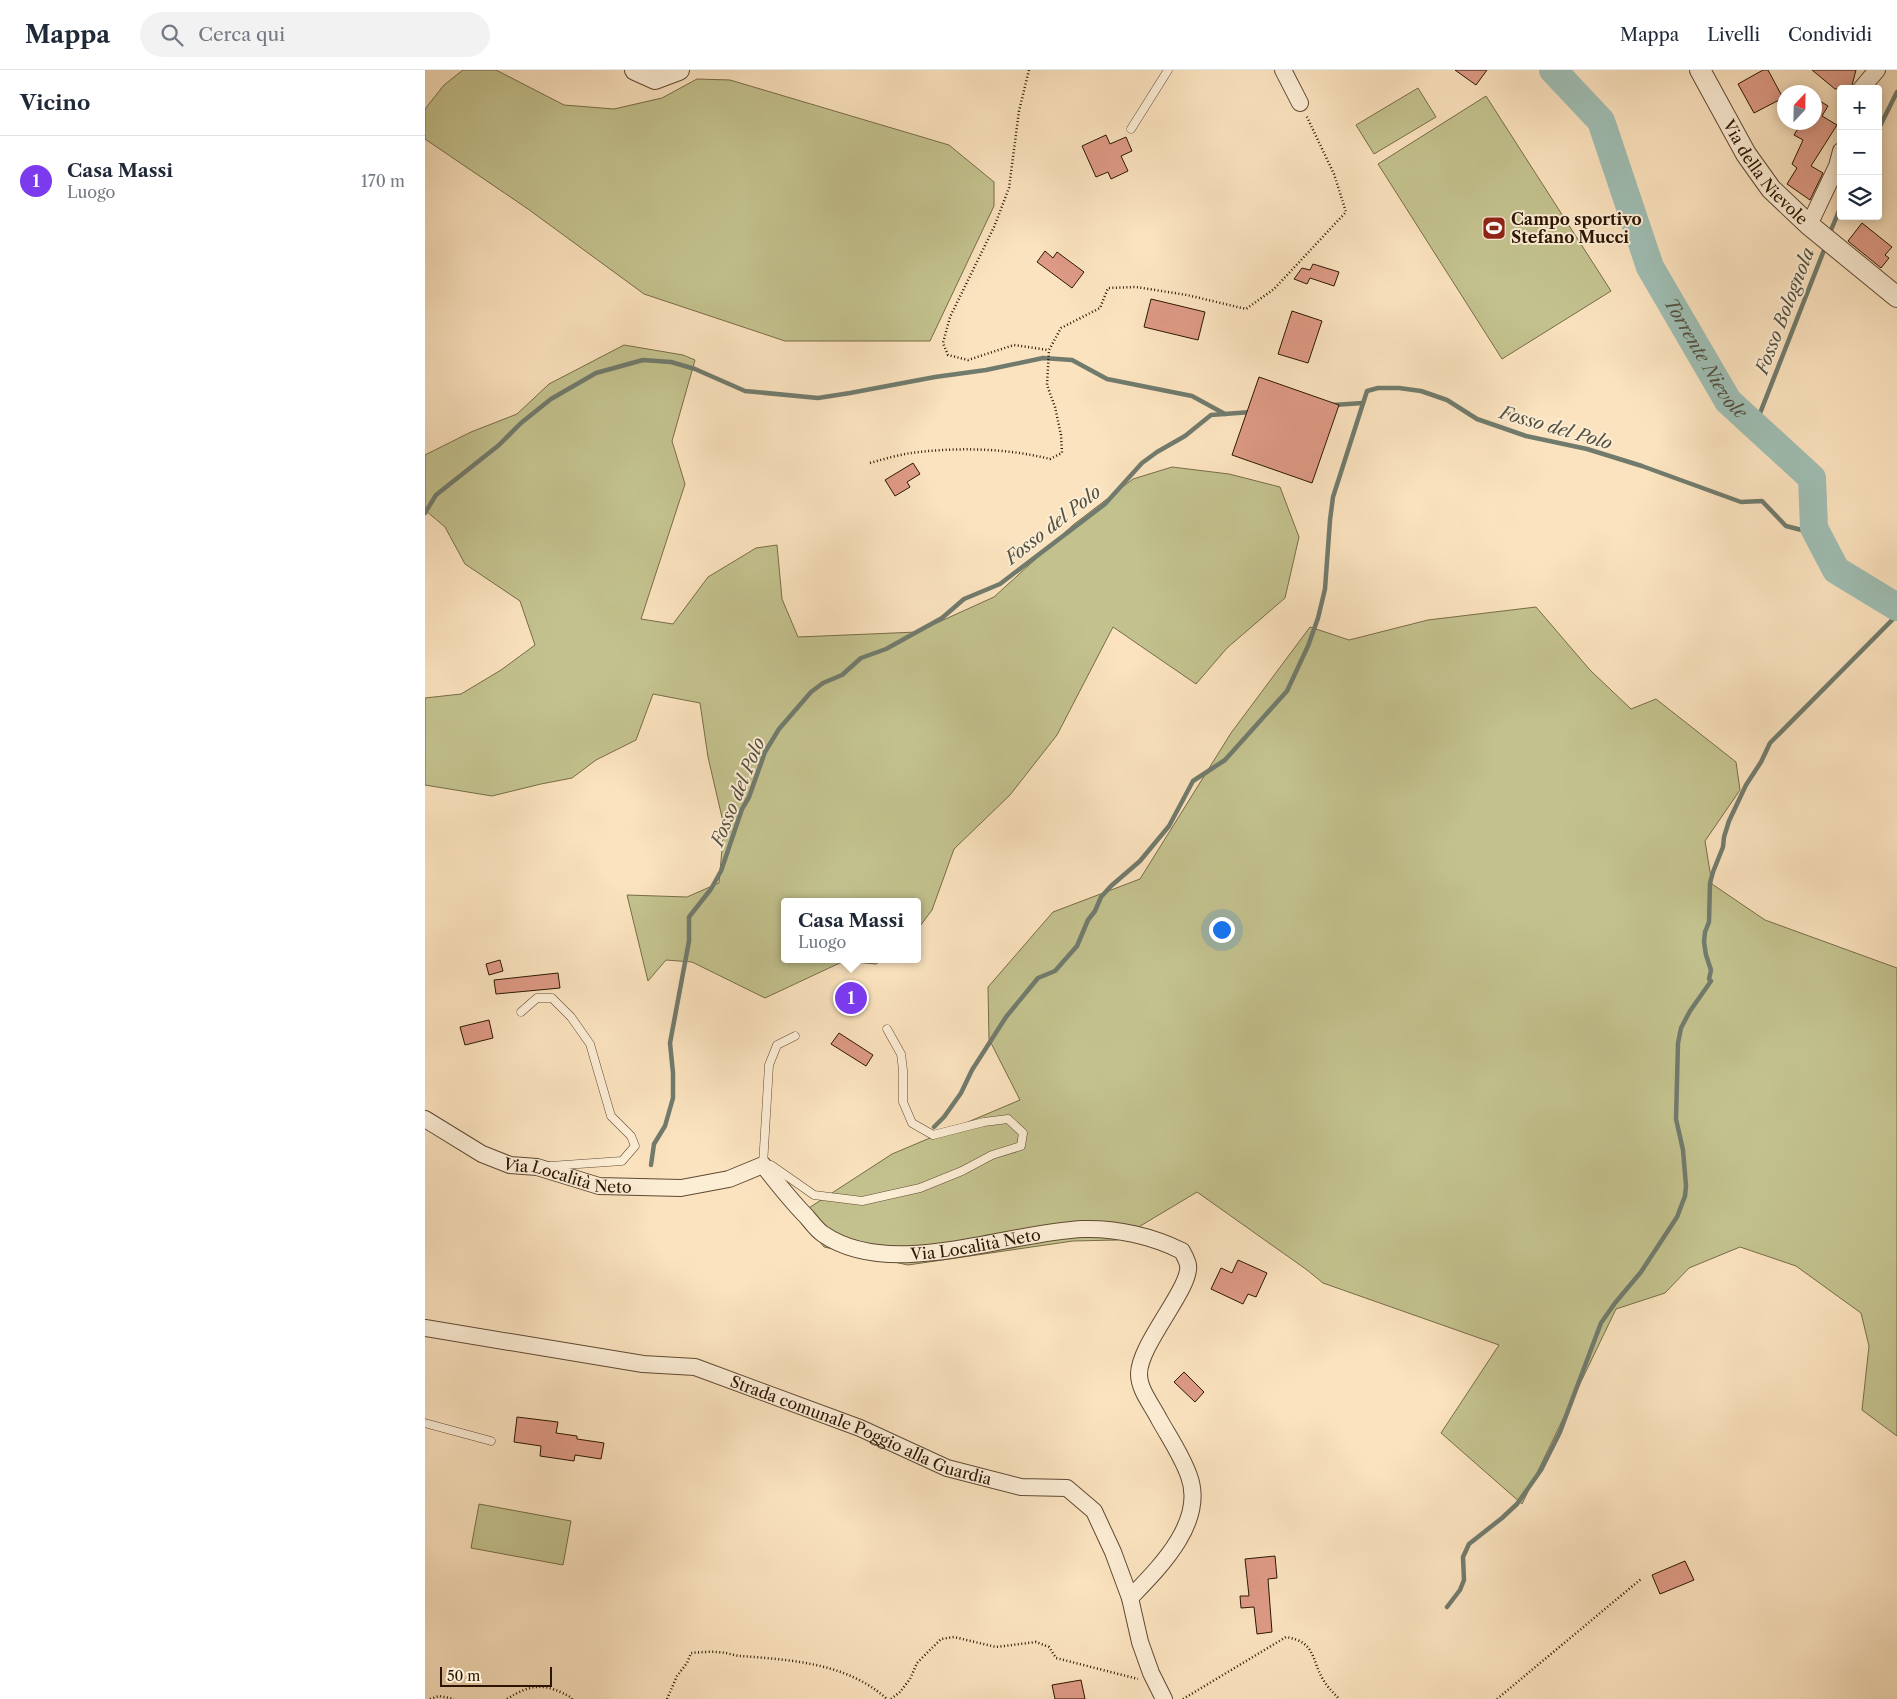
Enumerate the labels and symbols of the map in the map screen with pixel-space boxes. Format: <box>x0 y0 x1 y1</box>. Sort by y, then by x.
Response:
north arrow <box>1777 85 1822 130</box>
street label: Via della Nievole <box>1719 115 1812 229</box>
place label: Campo sportivo Stefano Mucci <box>1511 209 1642 247</box>
sports icon: Campo sportivo Stefano Mucci <box>1481 215 1507 241</box>
water label: Fosso Bolognola <box>1750 244 1819 379</box>
water label: Torrente Nievole <box>1659 294 1752 424</box>
water label: Fosso del Polo <box>1496 401 1615 455</box>
water label: Fosso del Polo <box>999 481 1105 570</box>
water label: Fosso del Polo <box>705 734 770 852</box>
your location <box>1209 917 1235 943</box>
pin: 1 <box>835 979 867 1017</box>
street label: Via Località Neto <box>499 1153 632 1197</box>
street label: Via Località Neto <box>909 1224 1042 1264</box>
street label: Strada comunale Poggio alla Guardia <box>728 1371 994 1489</box>
scale bar <box>440 1664 553 1687</box>

